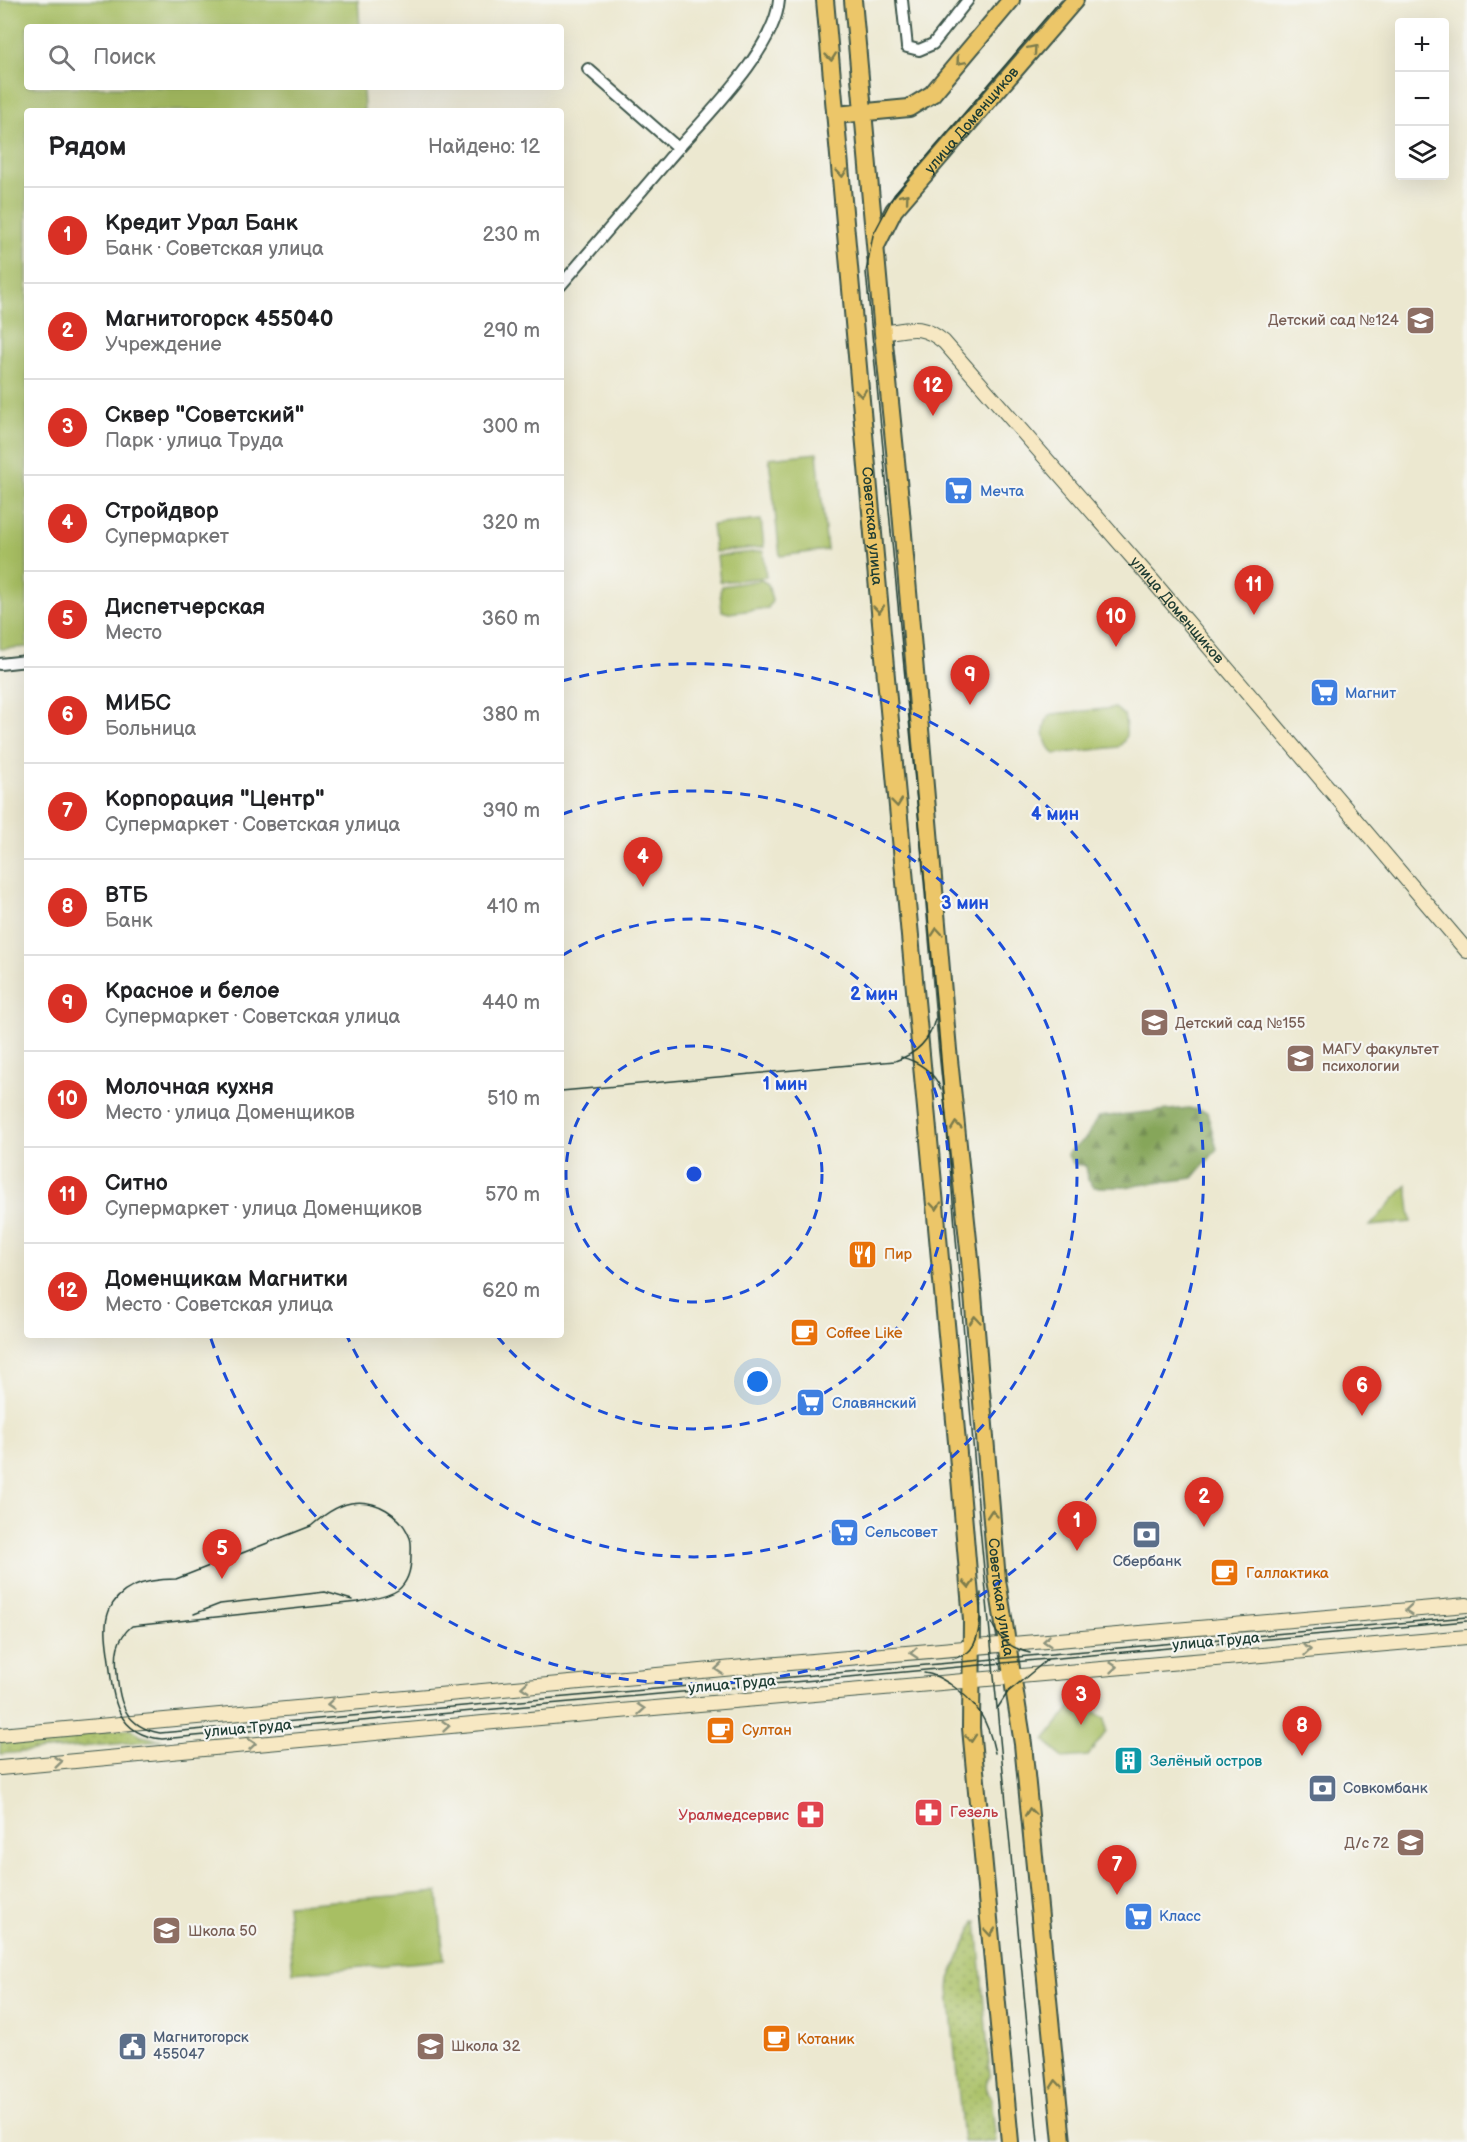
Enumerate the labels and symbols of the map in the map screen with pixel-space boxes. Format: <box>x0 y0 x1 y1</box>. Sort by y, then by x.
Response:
one-way arrow <box>1026 45 1037 56</box>
one-way arrow <box>824 53 837 62</box>
one-way arrow <box>956 54 967 65</box>
street label: улица Доменщиков <box>921 63 1023 178</box>
one-way arrow <box>835 169 848 178</box>
one-way arrow <box>898 193 909 204</box>
school or university icon: Детский сад №124 <box>1404 304 1436 336</box>
place label: Детский сад №124 <box>1268 311 1399 330</box>
pin: 12 <box>914 366 952 416</box>
one-way arrow <box>854 389 867 398</box>
street label: Советская улица <box>857 466 887 586</box>
supermarket icon: Мечта <box>943 475 975 507</box>
place label: Мечта <box>980 482 1024 501</box>
street label: улица Доменщиков <box>1126 553 1228 668</box>
pin: 11 <box>1234 566 1274 615</box>
pin: 10 <box>1096 598 1136 647</box>
one-way arrow <box>873 604 886 613</box>
pin: 9 <box>950 656 990 705</box>
supermarket icon: Магнит <box>1308 677 1340 709</box>
place label: Магнит <box>1345 684 1396 703</box>
one-way arrow <box>890 798 903 807</box>
text: 4 мин <box>1031 804 1079 825</box>
pin: 4 <box>624 838 662 887</box>
text: 3 мин <box>941 893 989 914</box>
one-way arrow <box>931 927 944 936</box>
text: 2 мин <box>850 984 898 1005</box>
school or university icon: Детский сад №155 <box>1138 1007 1170 1039</box>
place label: Детский сад №155 <box>1175 1014 1305 1033</box>
place label: МАГУ факультет психологии <box>1322 1040 1439 1076</box>
school or university icon: МАГУ факультет психологии <box>1285 1042 1317 1074</box>
text: 1 мин <box>763 1074 807 1095</box>
one-way arrow <box>950 1121 963 1130</box>
centre of rings <box>684 1164 704 1184</box>
one-way arrow <box>929 1201 942 1210</box>
restaurant icon: Пир <box>847 1238 879 1270</box>
place label: Пир <box>884 1245 913 1264</box>
one-way arrow <box>968 1315 981 1324</box>
cafe icon: Coffee Like <box>789 1317 821 1349</box>
place label: Coffee Like <box>826 1324 903 1343</box>
pin: 6 <box>1342 1366 1382 1416</box>
your location <box>743 1367 772 1396</box>
supermarket icon: Славянский <box>795 1387 827 1419</box>
place label: Славянский <box>832 1394 916 1413</box>
pin: 2 <box>1184 1478 1224 1527</box>
pin: 1 <box>1058 1502 1096 1551</box>
one-way arrow <box>986 1510 999 1519</box>
supermarket icon: Сельсовет <box>828 1516 860 1548</box>
bank icon: Сбербанк <box>1131 1518 1163 1550</box>
place label: Сельсовет <box>865 1523 938 1542</box>
pin: 5 <box>202 1530 242 1579</box>
street label: Советская улица <box>984 1537 1018 1658</box>
place label: Сбербанк <box>1113 1552 1181 1571</box>
cafe icon: Галлактика <box>1209 1557 1241 1589</box>
place label: Галлактика <box>1246 1564 1329 1583</box>
one-way arrow <box>962 1579 975 1589</box>
one-way arrow <box>1404 1603 1413 1616</box>
street label: улица Труда <box>1172 1628 1261 1655</box>
one-way arrow <box>1043 1634 1052 1647</box>
one-way arrow <box>1303 1644 1312 1657</box>
one-way arrow <box>909 1646 918 1659</box>
one-way arrow <box>1109 1660 1118 1673</box>
one-way arrow <box>715 1662 724 1675</box>
street label: улица Труда <box>688 1671 777 1698</box>
pin: 3 <box>1062 1676 1100 1725</box>
one-way arrow <box>521 1680 530 1693</box>
one-way arrow <box>326 1697 335 1710</box>
one-way arrow <box>636 1703 645 1716</box>
pin: 8 <box>1282 1706 1322 1756</box>
cafe icon: Султан <box>705 1714 737 1746</box>
street label: улица Труда <box>204 1715 293 1742</box>
one-way arrow <box>442 1720 451 1733</box>
place label: Султан <box>742 1721 792 1740</box>
one-way arrow <box>965 1733 978 1742</box>
one-way arrow <box>248 1738 257 1751</box>
building icon: Зелёный остров <box>1113 1745 1145 1777</box>
place label: Зелёный остров <box>1150 1752 1262 1771</box>
one-way arrow <box>54 1756 63 1769</box>
bank icon: Совкомбанк <box>1306 1772 1338 1804</box>
place label: Совкомбанк <box>1343 1779 1428 1798</box>
pharmacy icon: Гезель <box>913 1796 945 1828</box>
pharmacy icon: Уралмедсервис <box>794 1799 826 1831</box>
place label: Гезель <box>950 1803 999 1822</box>
place label: Уралмедсервис <box>678 1806 790 1825</box>
one-way arrow <box>1024 1807 1037 1816</box>
school or university icon: Д/с 72 <box>1394 1827 1426 1859</box>
place label: Д/с 72 <box>1344 1834 1389 1853</box>
pin: 7 <box>1098 1846 1136 1895</box>
supermarket icon: Класс <box>1122 1900 1154 1932</box>
place label: Класс <box>1159 1907 1201 1926</box>
school or university icon: Школа 50 <box>151 1915 183 1947</box>
place label: Школа 50 <box>188 1922 257 1941</box>
one-way arrow <box>983 1927 996 1936</box>
cafe icon: Котаник <box>760 2023 792 2055</box>
place label: Магнитогорск 455047 <box>153 2028 249 2064</box>
public building icon: Магнитогорск 455047 <box>116 2030 148 2062</box>
school or university icon: Школа 32 <box>414 2030 446 2062</box>
place label: Котаник <box>797 2030 855 2049</box>
place label: Школа 32 <box>451 2037 521 2056</box>
one-way arrow <box>1050 2079 1063 2088</box>

